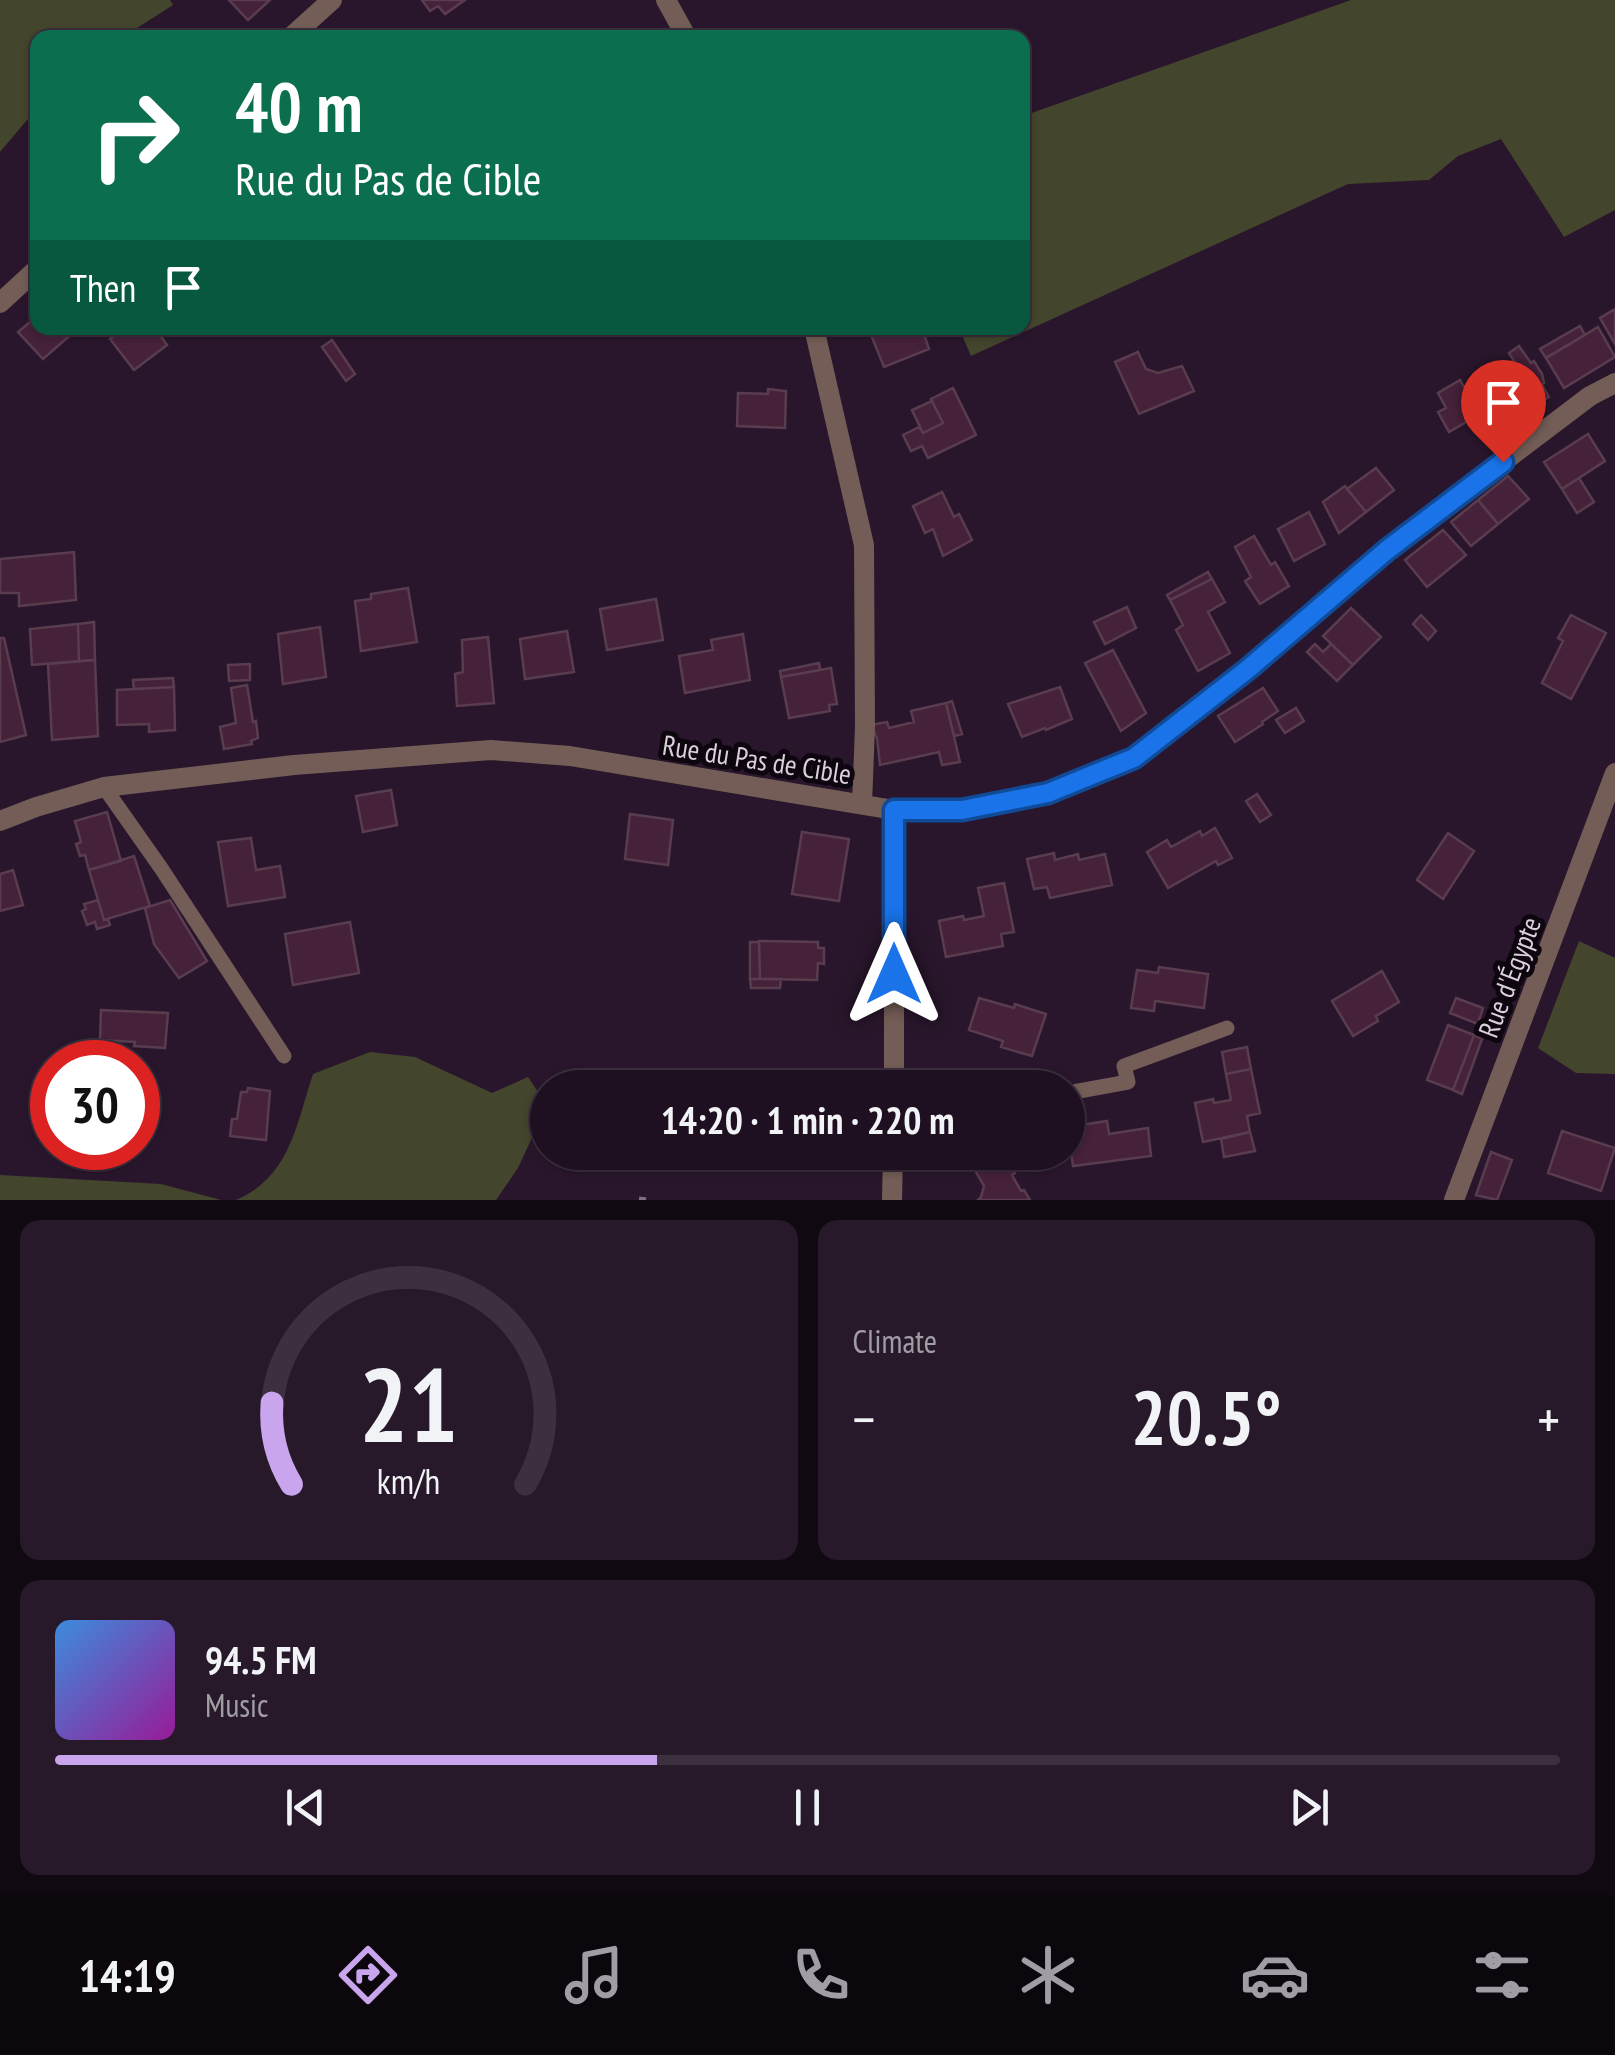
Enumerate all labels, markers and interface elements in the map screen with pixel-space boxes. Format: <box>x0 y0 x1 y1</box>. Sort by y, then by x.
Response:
text: 40 m <box>235 61 363 151</box>
icon: right <box>70 70 200 200</box>
text: Rue du Pas de Cible <box>235 149 541 207</box>
icon: arrive <box>156 260 211 315</box>
text: Then <box>70 263 136 312</box>
pin <box>1461 360 1546 463</box>
icon: arrive <box>1476 375 1531 430</box>
street label: Rue du Pas de Cible <box>660 726 854 792</box>
street label: Rue d'Égypte <box>1469 911 1549 1043</box>
position arrow <box>842 922 946 1026</box>
speed limit sign: 30 <box>30 1040 160 1170</box>
text: 14:20 · 1 min · 220 m <box>661 1095 954 1144</box>
text: Climate <box>853 1320 937 1362</box>
text: 21 <box>359 1336 458 1471</box>
text: 20.5° <box>1131 1369 1282 1466</box>
text: − <box>853 1383 875 1454</box>
text: + <box>1537 1383 1560 1454</box>
text: km/h <box>377 1458 440 1504</box>
text: 94.5 FM <box>205 1635 317 1684</box>
text: Music <box>205 1684 268 1726</box>
icon: previous <box>278 1780 333 1835</box>
icon: pause <box>780 1780 835 1835</box>
icon: next <box>1282 1780 1337 1835</box>
icon: directions <box>333 1940 403 2010</box>
icon: music <box>559 1940 629 2010</box>
icon: phone <box>786 1940 856 2010</box>
icon: climate <box>1013 1940 1083 2010</box>
icon: car <box>1240 1940 1310 2010</box>
icon: filters <box>1467 1940 1537 2010</box>
text: 14:19 <box>78 1946 176 2004</box>

